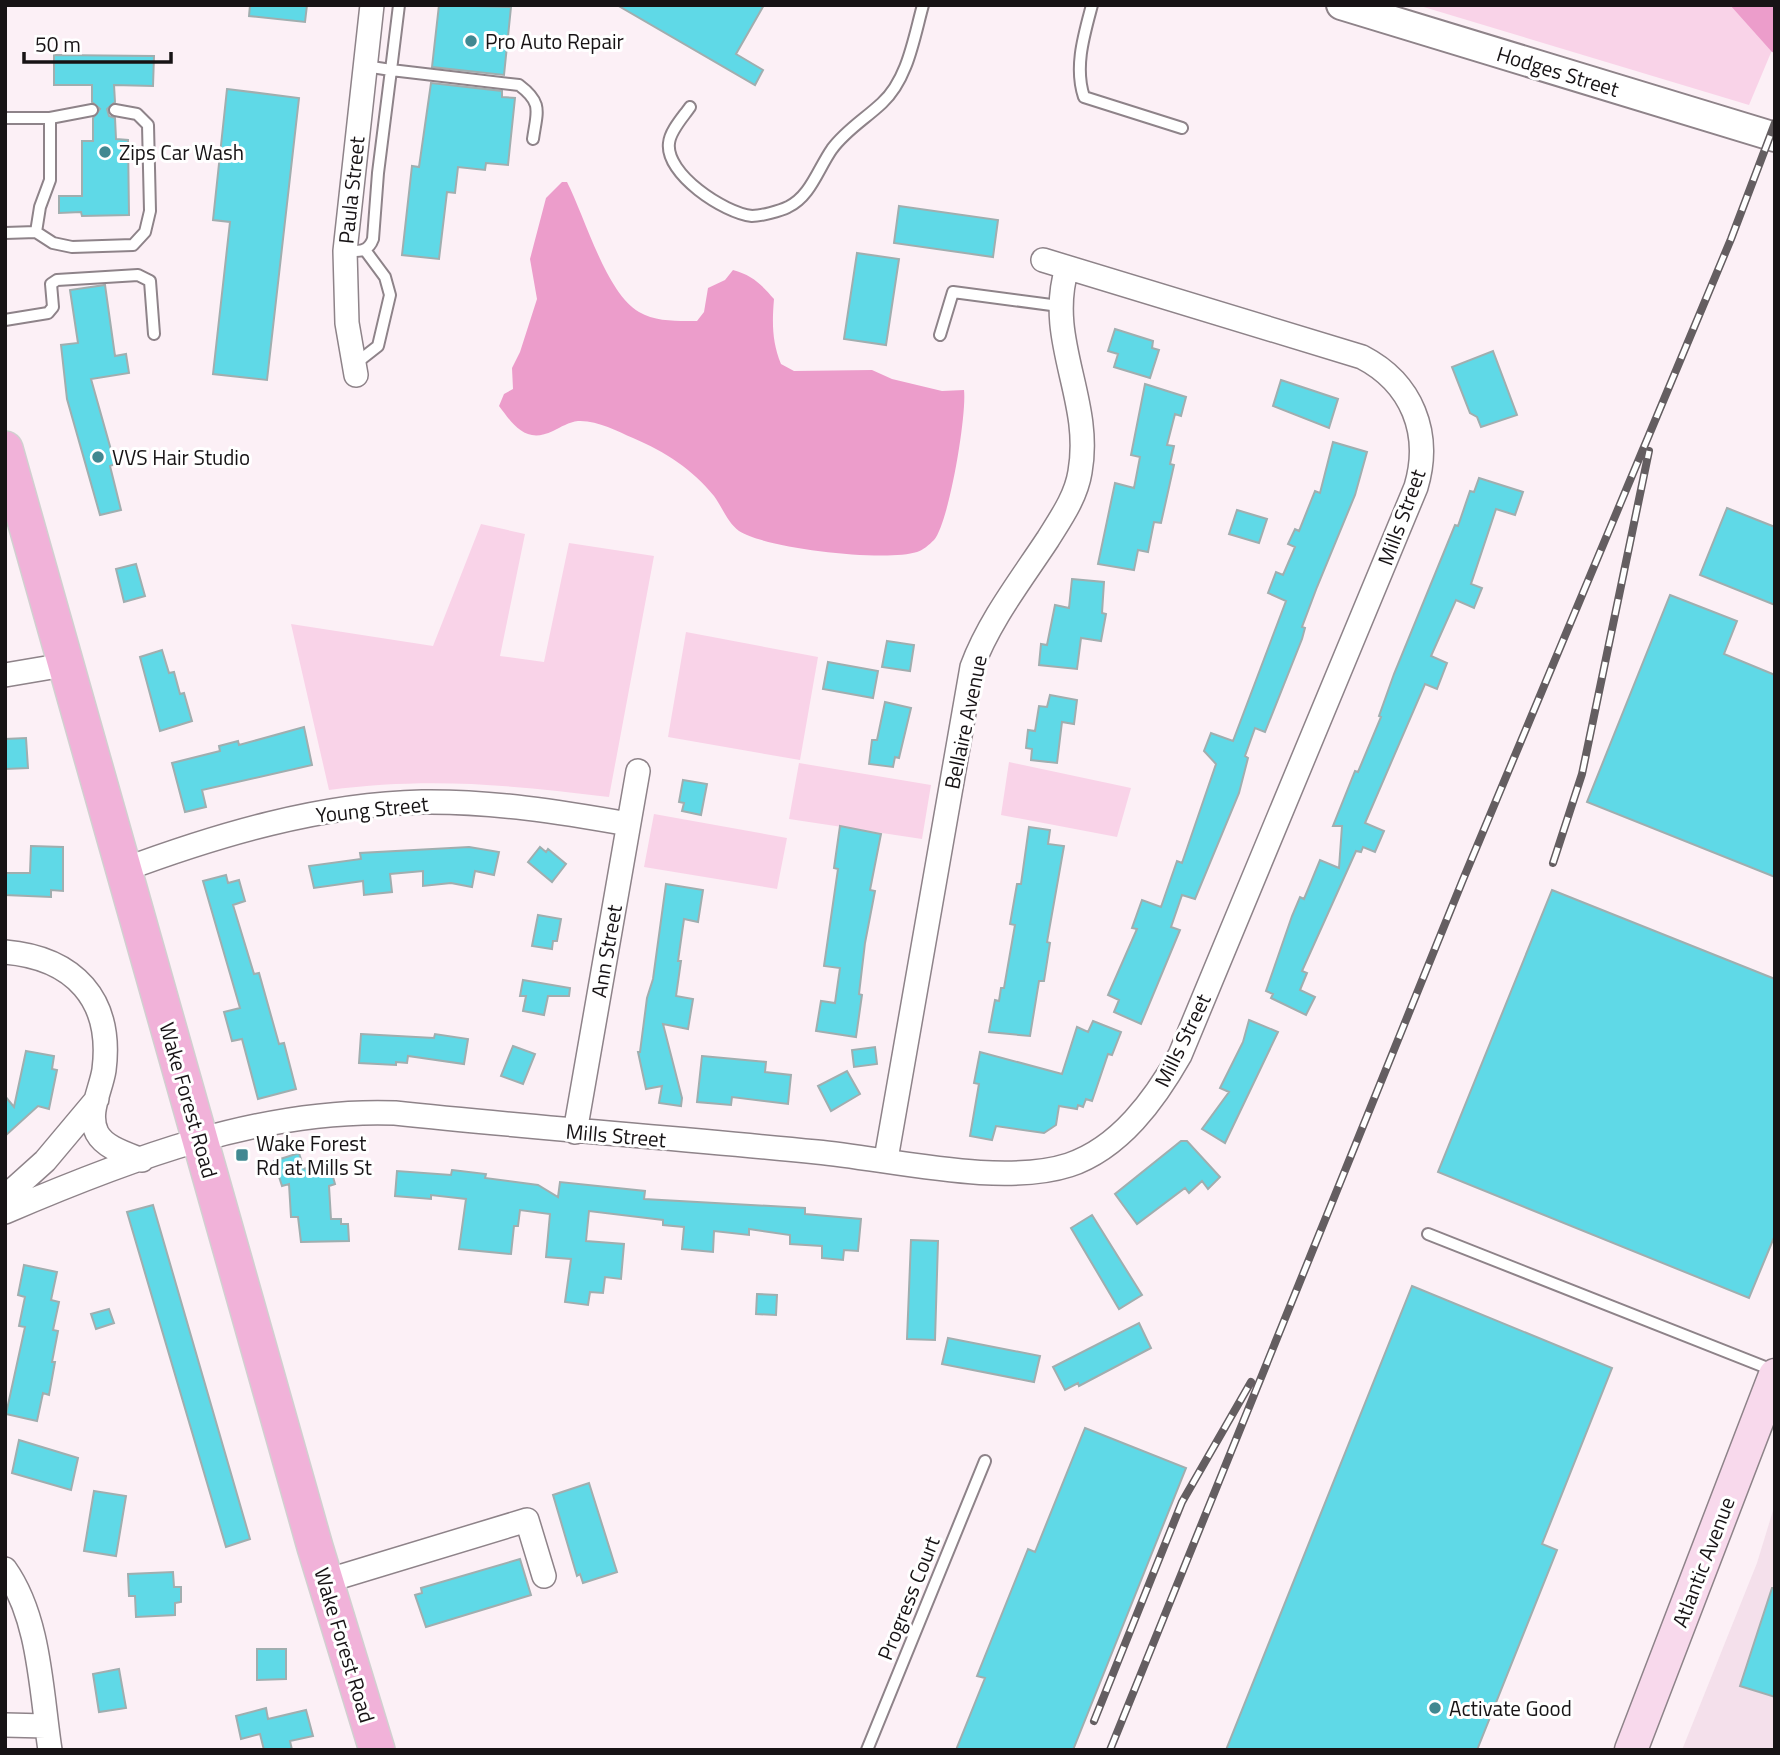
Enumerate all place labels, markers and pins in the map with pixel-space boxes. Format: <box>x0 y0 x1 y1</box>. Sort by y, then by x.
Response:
place label: Pro Auto Repair <box>485 25 624 57</box>
marker: Pro Auto Repair <box>463 33 479 49</box>
place label: Zips Car Wash <box>119 136 244 168</box>
marker: Zips Car Wash <box>97 144 113 160</box>
place label: VVS Hair Studio <box>112 441 250 473</box>
marker: VVS Hair Studio <box>90 449 106 465</box>
place label: Wake Forest Rd at Mills St <box>256 1127 373 1183</box>
marker: Wake Forest Rd at Mills St <box>234 1147 250 1163</box>
place label: Activate Good <box>1449 1692 1572 1724</box>
marker: Activate Good <box>1427 1700 1443 1716</box>

